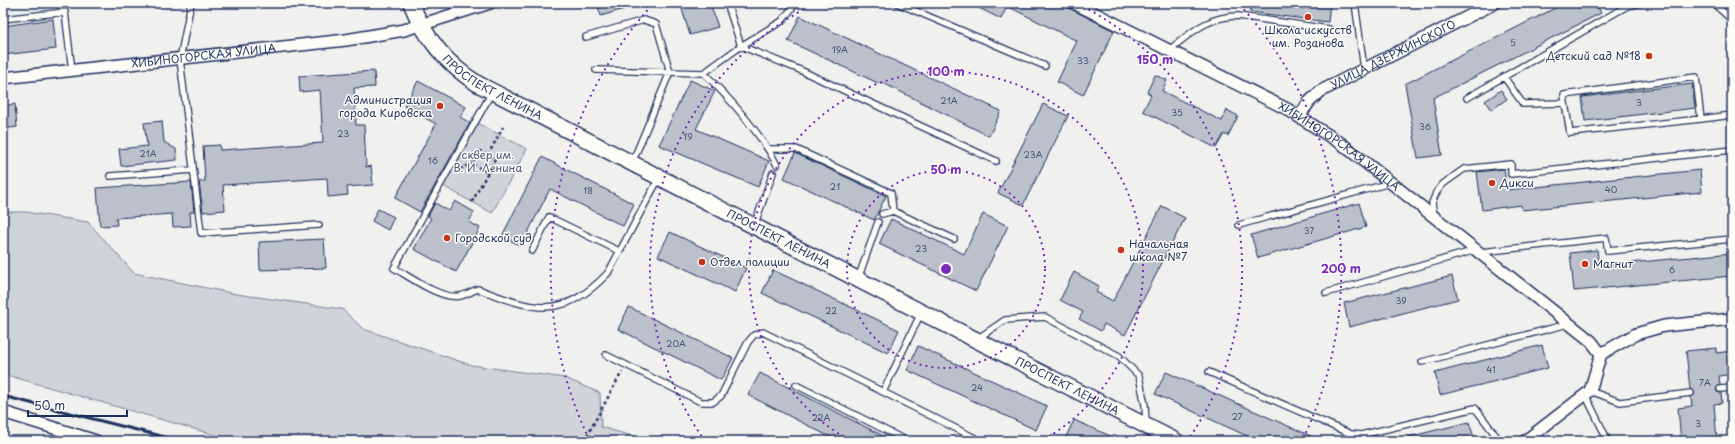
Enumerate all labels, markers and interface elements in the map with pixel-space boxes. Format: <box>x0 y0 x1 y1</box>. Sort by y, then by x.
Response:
marker: Школа искусств им. Розанова <box>1303 12 1313 22</box>
street label: УЛИЦА ДЗЕРЖИНСКОГО <box>1327 15 1458 93</box>
place label: Школа искусств им. Розанова <box>1264 21 1352 51</box>
house number: 5 <box>1510 35 1516 49</box>
street label: ХИБИНОГОРСКАЯ УЛИЦА <box>131 39 277 72</box>
house number: 19А <box>832 42 848 56</box>
place label: Детский сад №18 <box>1545 47 1641 64</box>
street label: ПРОСПЕКТ ЛЕНИНА <box>439 50 546 124</box>
text: 150 m <box>1137 50 1173 68</box>
marker: Детский сад №18 <box>1644 51 1654 61</box>
house number: 33 <box>1077 53 1089 67</box>
text: 100 m <box>927 62 965 80</box>
place label: Администрация города Кировска <box>339 91 432 121</box>
house number: 21А <box>940 93 958 107</box>
house number: 3 <box>1636 95 1642 109</box>
street label: ХИБИНОГОРСКАЯ УЛИЦА <box>1276 97 1404 195</box>
marker: Администрация города Кировска <box>435 101 445 111</box>
house number: 35 <box>1171 105 1183 119</box>
house number: 36 <box>1419 119 1431 133</box>
house number: 23 <box>337 126 349 140</box>
house number: 19 <box>683 129 693 143</box>
house number: 21А <box>139 146 157 160</box>
park label: сквер им. В. И. Ленина <box>454 146 522 176</box>
house number: 23А <box>1023 147 1043 161</box>
house number: 16 <box>428 153 438 167</box>
text: 50 m <box>930 160 962 178</box>
place label: Дикси <box>1499 174 1534 191</box>
marker: Дикси <box>1487 178 1497 188</box>
house number: 21 <box>830 179 840 193</box>
house number: 40 <box>1605 182 1618 196</box>
house number: 18 <box>583 183 593 197</box>
street label: ПРОСПЕКТ ЛЕНИНА <box>724 204 834 272</box>
house number: 37 <box>1304 223 1314 237</box>
place label: Городской суд <box>455 229 532 246</box>
marker: Городской суд <box>442 233 452 243</box>
place label: Начальная школа №7 <box>1129 235 1189 265</box>
house number: 23 <box>915 241 927 255</box>
marker: Начальная школа №7 <box>1116 245 1126 255</box>
place label: Отдел полиции <box>710 253 790 270</box>
place label: Магнит <box>1593 255 1634 272</box>
marker: Отдел полиции <box>697 257 707 267</box>
text: 200 m <box>1321 259 1361 277</box>
marker: Магнит <box>1580 259 1590 269</box>
centre of rings <box>939 262 953 276</box>
house number: 6 <box>1669 262 1675 276</box>
house number: 39 <box>1395 293 1407 307</box>
house number: 22 <box>825 303 837 317</box>
house number: 20А <box>666 336 686 350</box>
street label: ПРОСПЕКТ ЛЕНИНА <box>1012 352 1123 419</box>
house number: 41 <box>1486 362 1496 376</box>
house number: 7А <box>1699 375 1711 389</box>
house number: 24 <box>971 380 983 394</box>
scale bar <box>28 392 127 418</box>
text: 50 m <box>34 396 65 414</box>
house number: 27 <box>1231 409 1243 423</box>
house number: 22А <box>811 410 831 424</box>
house number: 3 <box>1695 416 1701 430</box>

